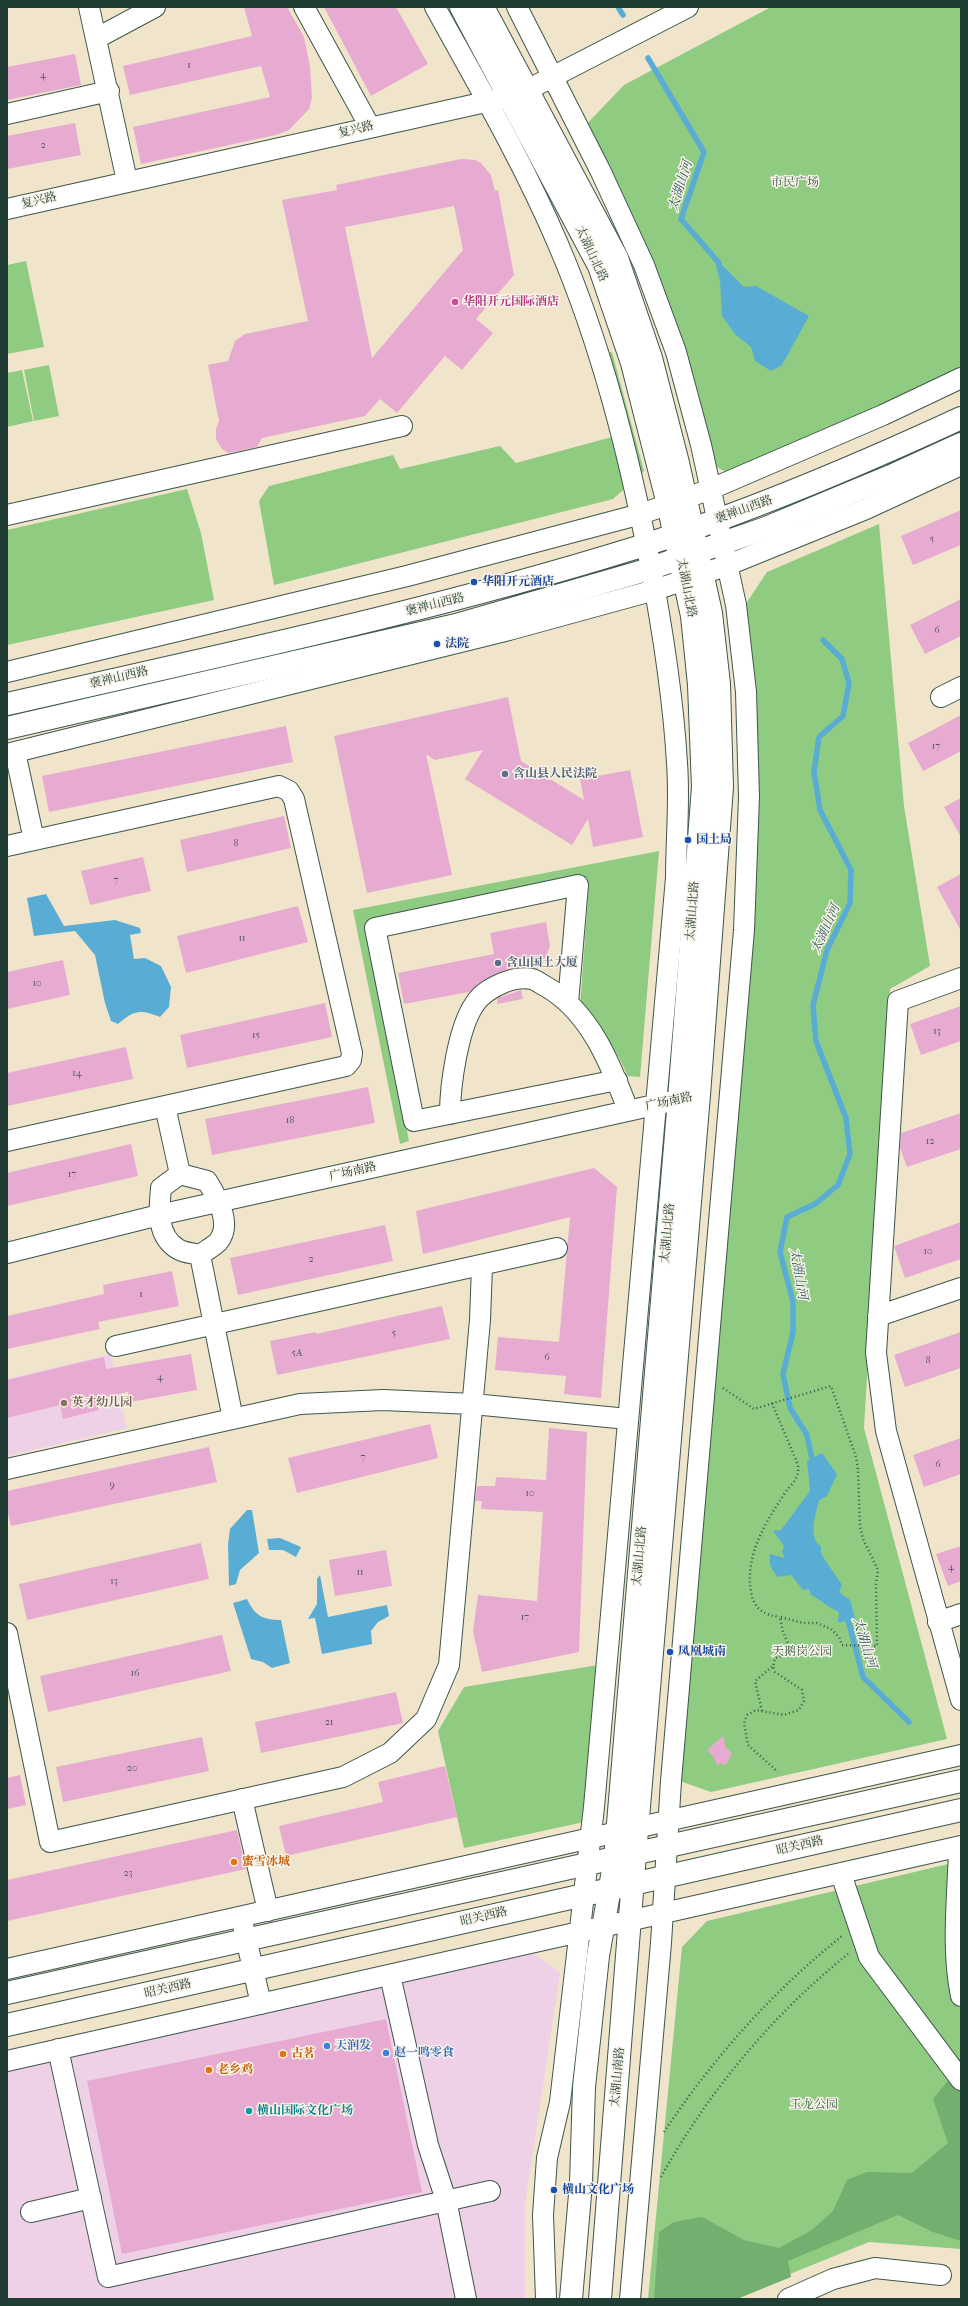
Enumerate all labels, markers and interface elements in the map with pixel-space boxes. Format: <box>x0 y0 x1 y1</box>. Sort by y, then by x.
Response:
house number: 1 <box>187 60 191 72</box>
house number: 4 <box>40 70 46 82</box>
street label: 复兴路 <box>337 119 375 141</box>
house number: 2 <box>40 140 46 152</box>
water label: 太湖山河 <box>666 159 696 213</box>
park label: 市民广场 <box>771 176 819 190</box>
street label: 复兴路 <box>20 190 58 212</box>
street label: 太湖山北路 <box>572 224 610 284</box>
place label: 华阳开元国际酒店 <box>463 295 559 309</box>
marker: 华阳开元国际酒店 <box>450 297 460 307</box>
street label: 褒禅山西路 <box>713 493 775 527</box>
house number: 5 <box>930 534 934 546</box>
street label: 太湖山北路 <box>673 557 699 619</box>
place label: 华阳开元酒店 <box>482 575 554 589</box>
marker: 华阳开元酒店 <box>469 577 479 587</box>
street label: 褒禅山西路 <box>404 591 466 619</box>
house number: 6 <box>934 625 940 637</box>
place label: 法院 <box>445 637 469 651</box>
marker: 法院 <box>432 639 442 649</box>
street label: 褒禅山西路 <box>88 664 150 692</box>
house number: 17 <box>932 741 940 753</box>
place label: 含山县人民法院 <box>513 767 597 781</box>
marker: 含山县人民法院 <box>500 769 510 779</box>
place label: 国土局 <box>696 833 732 847</box>
marker: 国土局 <box>683 835 693 845</box>
house number: 8 <box>233 838 239 850</box>
house number: 7 <box>114 875 118 887</box>
street label: 太湖山北路 <box>684 881 702 941</box>
water label: 太湖山河 <box>808 902 844 956</box>
house number: 11 <box>238 933 246 945</box>
place label: 含山国土大厦 <box>506 956 578 970</box>
marker: 含山国土大厦 <box>493 958 503 968</box>
house number: 10 <box>32 978 42 990</box>
house number: 13 <box>933 1026 941 1038</box>
house number: 15 <box>252 1030 260 1042</box>
house number: 14 <box>72 1068 82 1080</box>
street label: 广场南路 <box>644 1090 694 1114</box>
house number: 18 <box>286 1115 294 1127</box>
house number: 12 <box>926 1136 934 1148</box>
street label: 广场南路 <box>328 1160 378 1184</box>
house number: 17 <box>68 1169 76 1181</box>
street label: 太湖山北路 <box>658 1202 678 1264</box>
house number: 10 <box>923 1246 933 1258</box>
water label: 太湖山河 <box>786 1247 810 1301</box>
house number: 2 <box>308 1254 314 1266</box>
house number: 1 <box>139 1289 143 1301</box>
house number: 5 <box>392 1328 396 1340</box>
house number: 5A <box>292 1348 302 1360</box>
house number: 6 <box>544 1352 550 1364</box>
house number: 8 <box>925 1355 931 1367</box>
house number: 4 <box>157 1372 163 1384</box>
place label: 英才幼儿园 <box>72 1396 132 1410</box>
marker: 英才幼儿园 <box>59 1398 69 1408</box>
house number: 7 <box>361 1452 365 1464</box>
house number: 6 <box>935 1459 941 1471</box>
house number: 9 <box>109 1480 115 1492</box>
house number: 10 <box>525 1488 535 1500</box>
street label: 太湖山北路 <box>630 1525 650 1587</box>
house number: 4 <box>948 1562 954 1574</box>
house number: 11 <box>356 1567 364 1579</box>
house number: 13 <box>110 1576 118 1588</box>
house number: 17 <box>521 1612 529 1624</box>
water label: 太湖山河 <box>849 1616 879 1670</box>
place label: 凤凰城南 <box>678 1645 726 1659</box>
park label: 天鹅岗公园 <box>772 1645 832 1659</box>
marker: 凤凰城南 <box>665 1647 675 1657</box>
house number: 16 <box>131 1668 139 1680</box>
house number: 21 <box>325 1717 333 1729</box>
house number: 20 <box>127 1763 137 1775</box>
street label: 昭关西路 <box>775 1834 825 1858</box>
place label: 蜜雪冰城 <box>242 1855 290 1869</box>
marker: 蜜雪冰城 <box>229 1857 239 1867</box>
house number: 23 <box>123 1868 133 1880</box>
street label: 昭关西路 <box>459 1905 509 1929</box>
street label: 昭关西路 <box>143 1977 193 2001</box>
place label: 天润发 <box>335 2039 371 2053</box>
marker: 天润发 <box>322 2041 332 2051</box>
place label: 赵一鸣零食 <box>394 2046 454 2060</box>
street label: 太湖山南路 <box>608 2046 628 2108</box>
place label: 古茗 <box>291 2047 315 2061</box>
marker: 赵一鸣零食 <box>381 2048 391 2058</box>
marker: 古茗 <box>278 2049 288 2059</box>
place label: 老乡鸡 <box>217 2063 253 2077</box>
marker: 老乡鸡 <box>204 2065 214 2075</box>
park label: 玉龙公园 <box>790 2098 838 2112</box>
place label: 横山国际文化广场 <box>257 2104 353 2118</box>
marker: 横山国际文化广场 <box>244 2106 254 2116</box>
place label: 横山文化广场 <box>562 2183 634 2197</box>
marker: 横山文化广场 <box>549 2185 559 2195</box>

